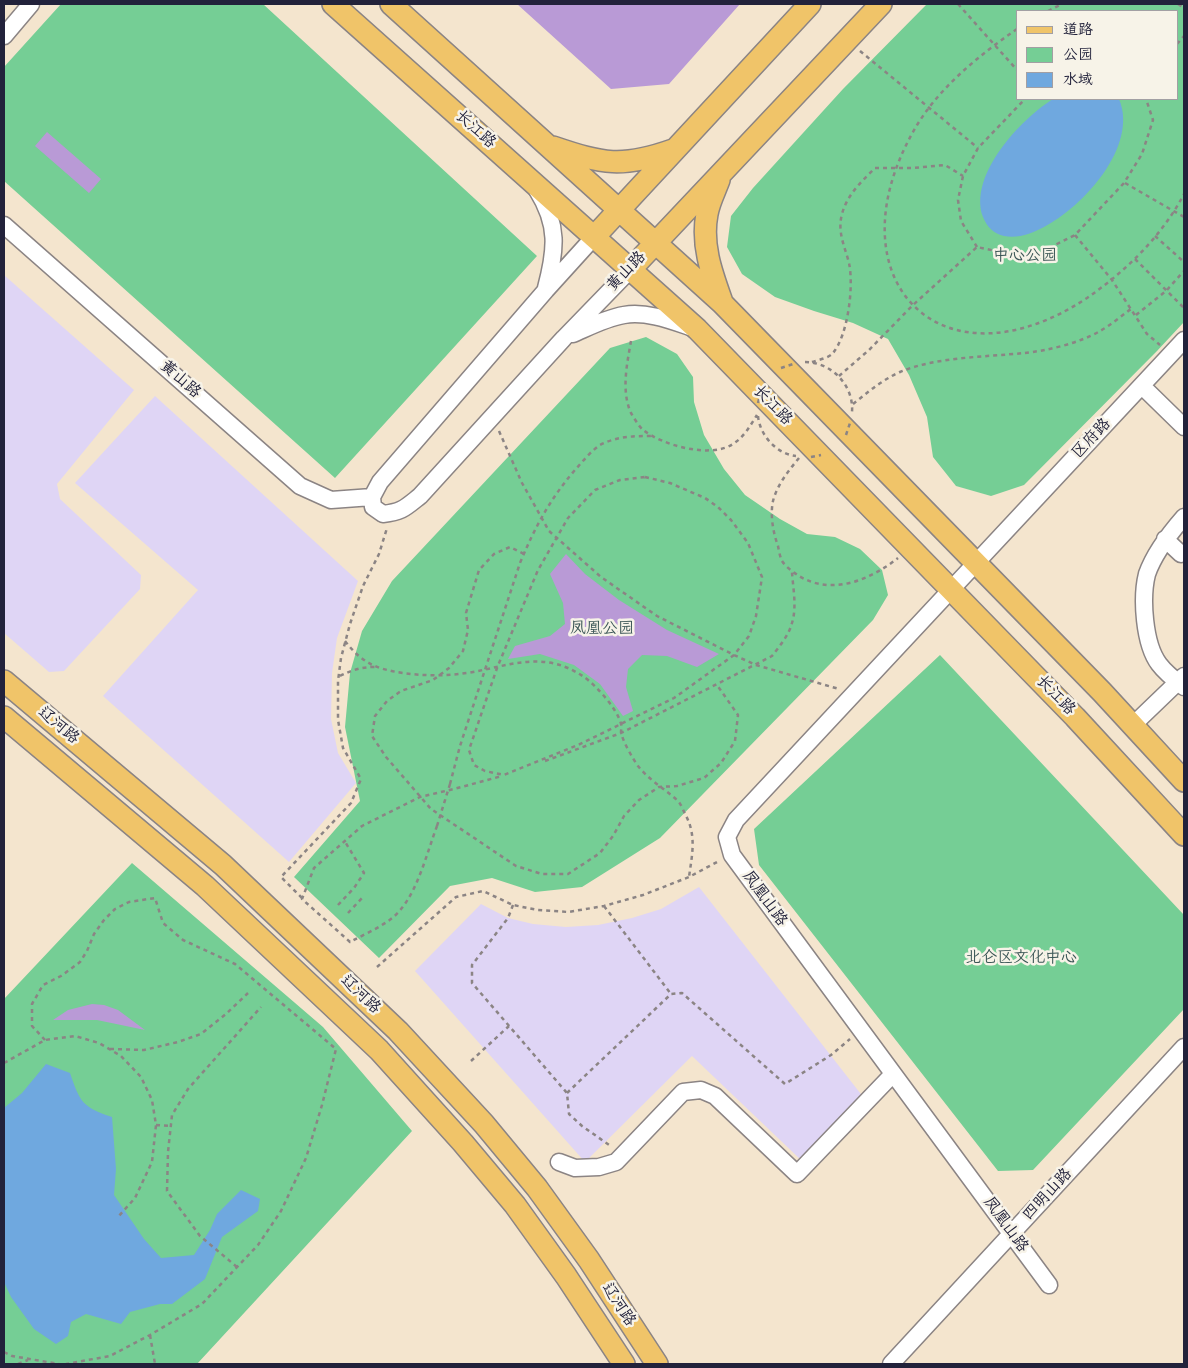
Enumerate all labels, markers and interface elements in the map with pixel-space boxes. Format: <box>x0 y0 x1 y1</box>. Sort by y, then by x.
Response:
legend <box>1016 10 1178 100</box>
text: 道路 <box>1063 20 1093 40</box>
text: 公园 <box>1063 45 1093 65</box>
text: 水域 <box>1063 70 1093 90</box>
street label: 长江路 <box>451 107 499 153</box>
park label: 中心公园 <box>993 247 1057 267</box>
street label: 黄山路 <box>603 248 651 296</box>
street label: 黄山路 <box>156 357 204 403</box>
street label: 长江路 <box>748 382 796 430</box>
street label: 区府路 <box>1069 415 1115 463</box>
park label: 凤凰公园 <box>570 620 634 640</box>
street label: 长江路 <box>1031 672 1079 720</box>
street label: 辽河路 <box>33 703 83 749</box>
street label: 凤凰山路 <box>737 867 791 931</box>
park label: 北仑区文化中心 <box>965 949 1077 969</box>
street label: 辽河路 <box>336 972 384 1018</box>
street label: 四明山路 <box>1019 1165 1077 1225</box>
street label: 凤凰山路 <box>978 1193 1032 1257</box>
street label: 辽河路 <box>597 1280 639 1330</box>

